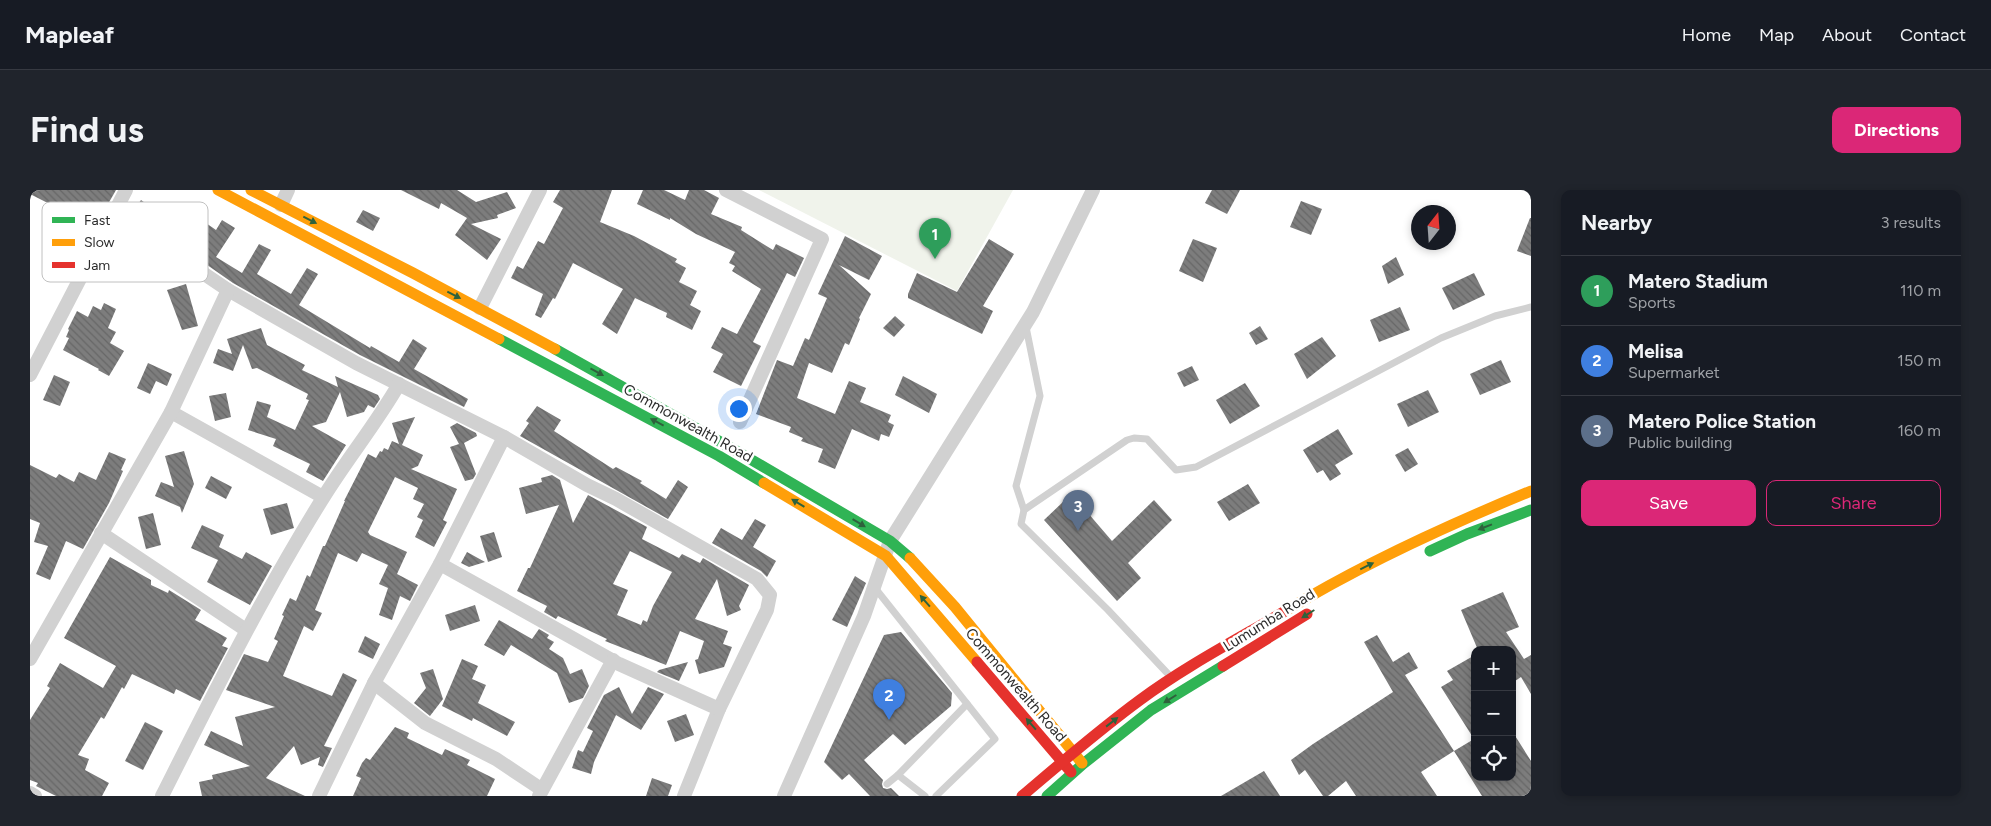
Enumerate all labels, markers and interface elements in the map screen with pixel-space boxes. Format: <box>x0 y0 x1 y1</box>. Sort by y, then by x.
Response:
text: Mapleaf <box>25 20 114 49</box>
text: Home <box>1682 24 1731 46</box>
text: Map <box>1759 24 1794 46</box>
text: About <box>1822 24 1872 46</box>
text: Contact <box>1900 24 1966 46</box>
button: Directions <box>1832 107 1961 153</box>
text: Find us <box>30 109 144 151</box>
legend <box>42 202 208 282</box>
north arrow <box>1411 205 1456 250</box>
text: Nearby <box>1581 210 1652 235</box>
text: Fast <box>84 212 110 229</box>
text: 3 results <box>1881 213 1941 232</box>
one-way arrow <box>303 216 317 224</box>
pin: 1 <box>919 218 951 259</box>
text: Slow <box>84 234 115 251</box>
text: Jam <box>84 257 110 274</box>
text: Matero Stadium <box>1628 270 1768 293</box>
text: 1 <box>1594 281 1600 300</box>
text: 110 m <box>1900 281 1941 300</box>
one-way arrow <box>447 291 461 299</box>
text: Sports <box>1628 293 1675 312</box>
text: Melisa <box>1628 340 1683 363</box>
text: 2 <box>1592 351 1602 370</box>
text: 150 m <box>1897 351 1941 370</box>
text: Supermarket <box>1628 363 1720 382</box>
one-way arrow <box>590 368 605 376</box>
street label: Commonwealth Road <box>620 380 756 466</box>
your location <box>726 396 752 422</box>
text: Matero Police Station <box>1628 410 1816 433</box>
one-way arrow <box>649 418 664 426</box>
text: 3 <box>1593 421 1601 440</box>
text: 160 m <box>1898 421 1941 440</box>
text: Public building <box>1628 433 1732 452</box>
button: Save <box>1581 480 1756 526</box>
button: Share <box>1766 480 1941 526</box>
pin: 3 <box>1062 490 1094 531</box>
one-way arrow <box>791 498 804 507</box>
one-way arrow <box>853 518 866 527</box>
one-way arrow <box>1478 524 1493 531</box>
one-way arrow <box>1360 562 1374 570</box>
street label: Lumumba Road <box>1220 585 1318 655</box>
one-way arrow <box>919 595 930 608</box>
one-way arrow <box>1302 609 1315 618</box>
street label: Commonwealth Road <box>962 624 1070 746</box>
map controls <box>1471 646 1516 781</box>
button: + <box>1471 646 1516 691</box>
pin: 2 <box>873 679 905 720</box>
button: − <box>1471 691 1516 736</box>
one-way arrow <box>1163 694 1176 703</box>
one-way arrow <box>1105 717 1119 727</box>
one-way arrow <box>1025 718 1036 731</box>
button: locate <box>1471 736 1516 781</box>

